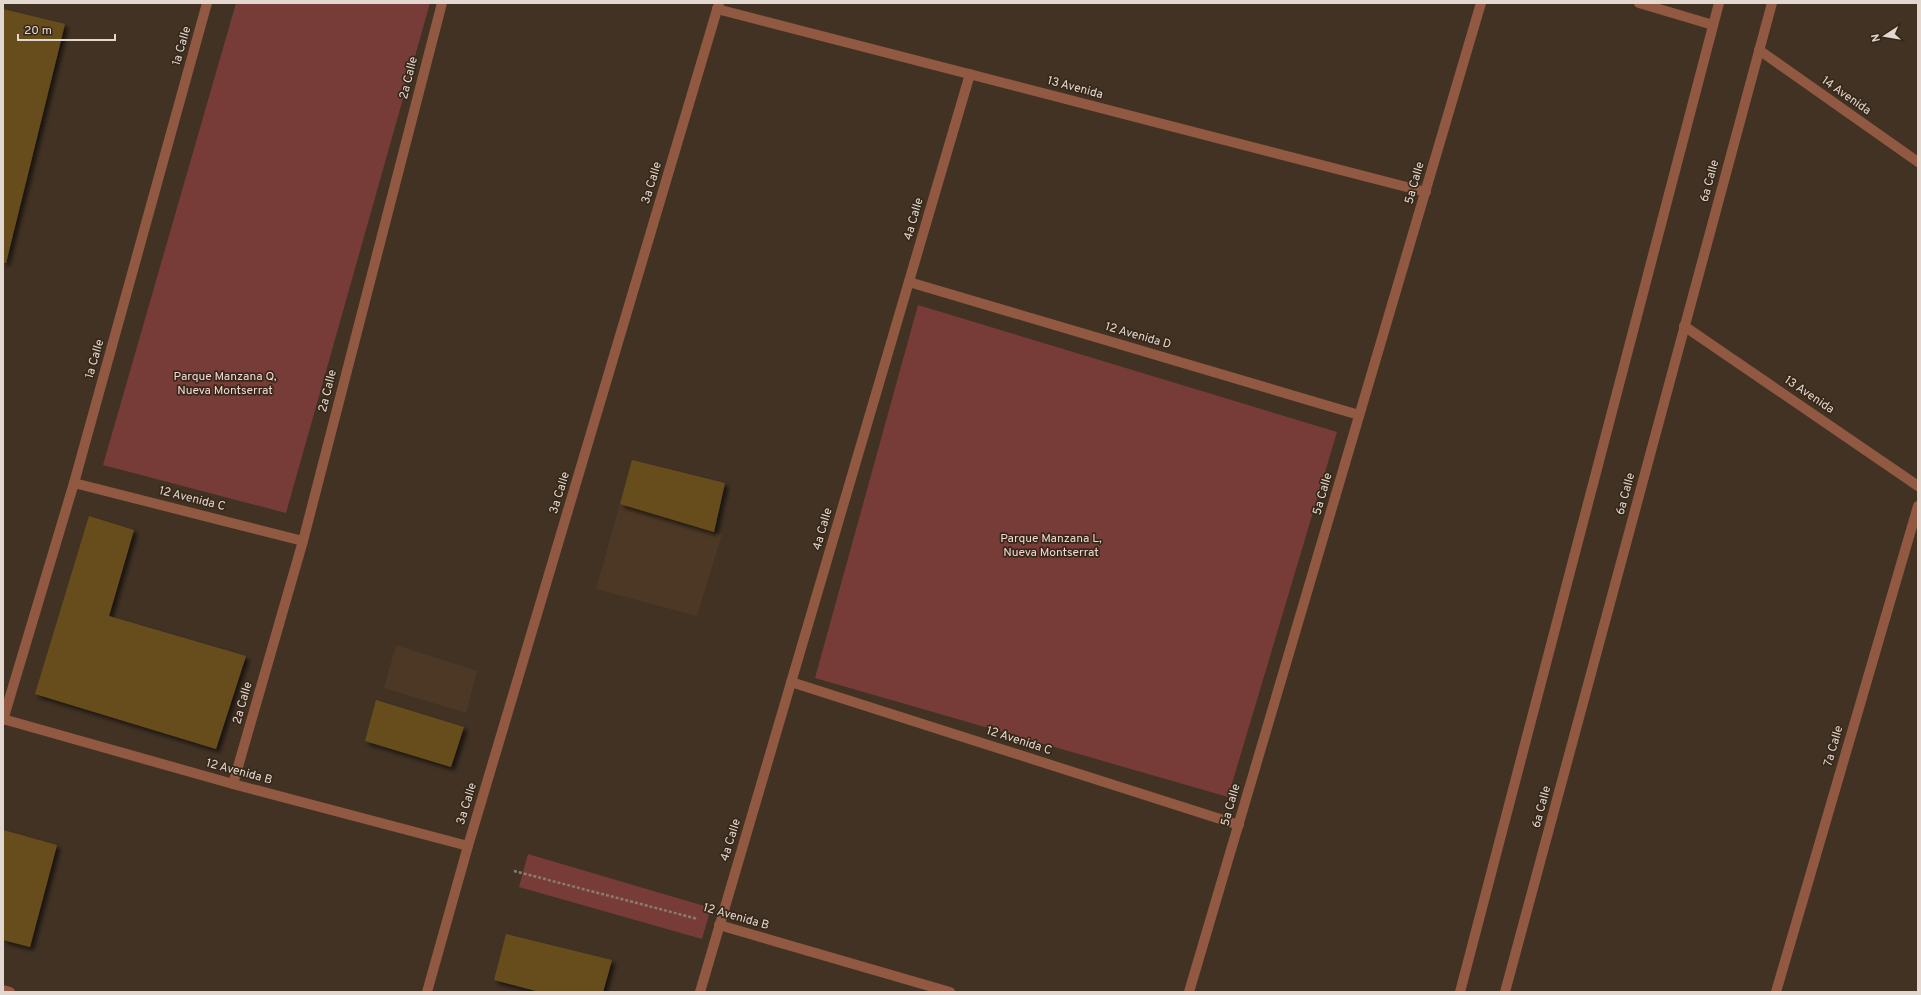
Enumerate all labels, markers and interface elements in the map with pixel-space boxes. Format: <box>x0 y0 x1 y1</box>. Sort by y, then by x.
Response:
scale bar <box>18 16 115 42</box>
north arrow <box>1865 16 1905 56</box>
text: 20 m <box>24 23 52 39</box>
street label: 1a Calle <box>169 25 195 67</box>
text: N <box>1869 33 1884 43</box>
street label: 2a Calle <box>396 55 422 101</box>
street label: 13 Avenida <box>1045 73 1105 103</box>
street label: 14 Avenida <box>1818 73 1874 119</box>
street label: 6a Calle <box>1697 158 1723 204</box>
street label: 3a Calle <box>638 160 666 206</box>
street label: 5a Calle <box>1401 160 1429 206</box>
street label: 4a Calle <box>900 196 928 242</box>
street label: 12 Avenida D <box>1103 319 1173 353</box>
street label: 1a Calle <box>82 338 108 380</box>
street label: 2a Calle <box>315 368 341 414</box>
park label: Parque Manzana Q, Nueva Montserrat <box>174 369 277 399</box>
street label: 13 Avenida <box>1781 372 1837 418</box>
street label: 3a Calle <box>546 470 574 516</box>
street label: 5a Calle <box>1309 471 1337 517</box>
street label: 6a Calle <box>1613 471 1639 517</box>
street label: 12 Avenida C <box>157 483 227 515</box>
street label: 4a Calle <box>809 506 837 552</box>
park label: Parque Manzana L, Nueva Montserrat <box>1000 531 1102 561</box>
street label: 2a Calle <box>229 680 257 726</box>
street label: 12 Avenida C <box>984 723 1054 759</box>
street label: 7a Calle <box>1821 724 1847 768</box>
street label: 12 Avenida B <box>204 755 274 789</box>
street label: 3a Calle <box>453 781 481 827</box>
street label: 5a Calle <box>1217 782 1245 828</box>
street label: 6a Calle <box>1529 784 1555 830</box>
street label: 4a Calle <box>717 817 745 863</box>
street label: 12 Avenida B <box>701 900 771 934</box>

